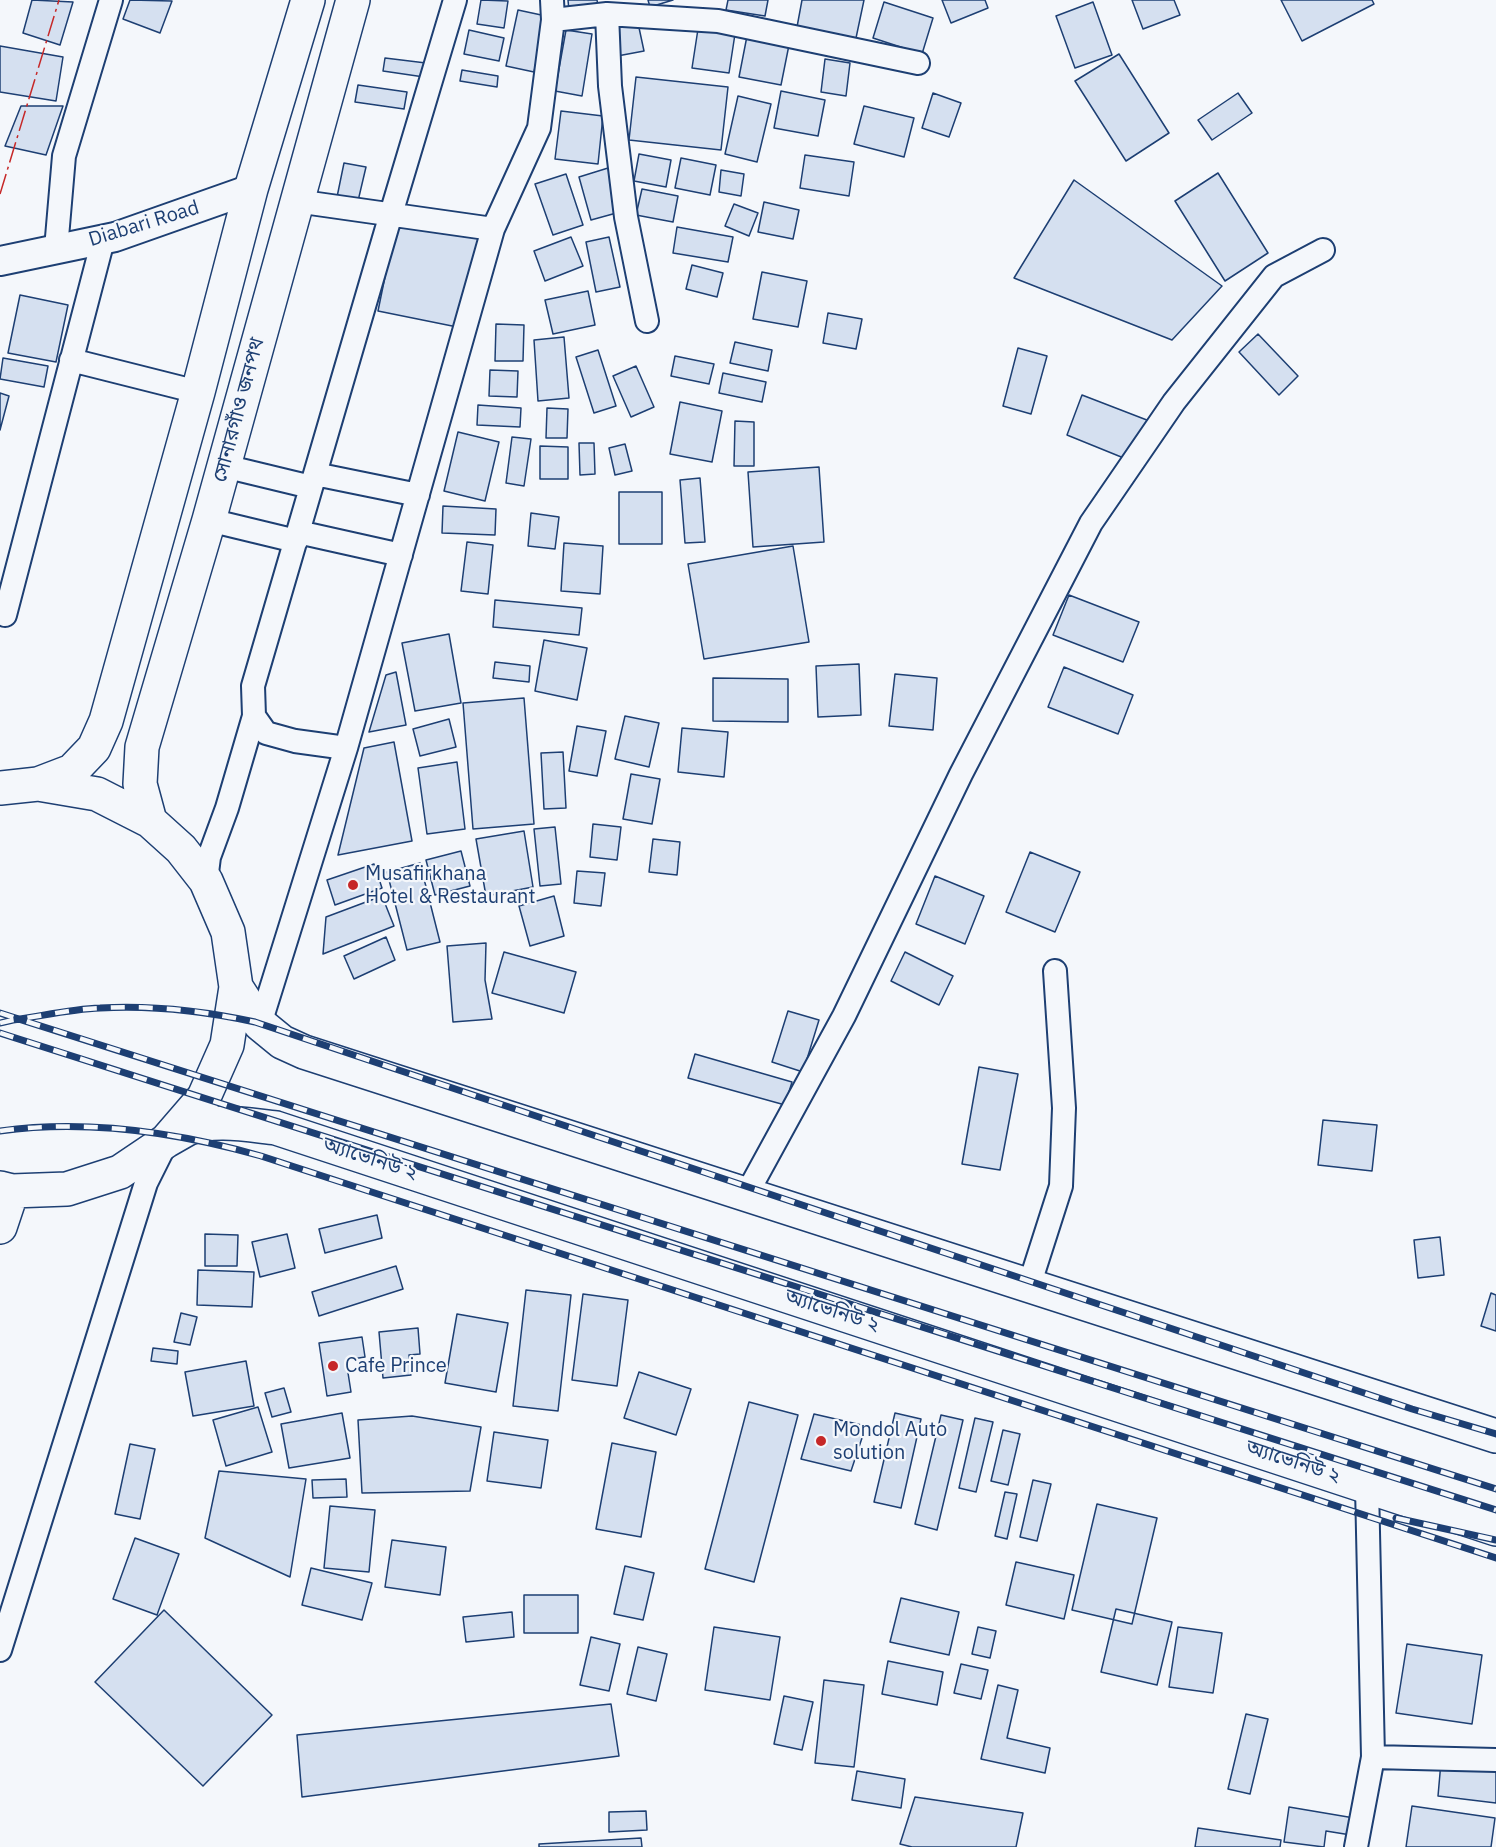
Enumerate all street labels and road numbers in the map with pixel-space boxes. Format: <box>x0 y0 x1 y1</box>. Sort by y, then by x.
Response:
street label: Diabari Road <box>86 196 202 252</box>
street label: সোনারগাঁও জনপথ <box>208 335 270 485</box>
street label: অ্যাভেনিউ ২ <box>320 1132 420 1186</box>
street label: অ্যাভেনিউ ২ <box>782 1284 882 1338</box>
street label: অ্যাভেনিউ ২ <box>1243 1435 1343 1489</box>

